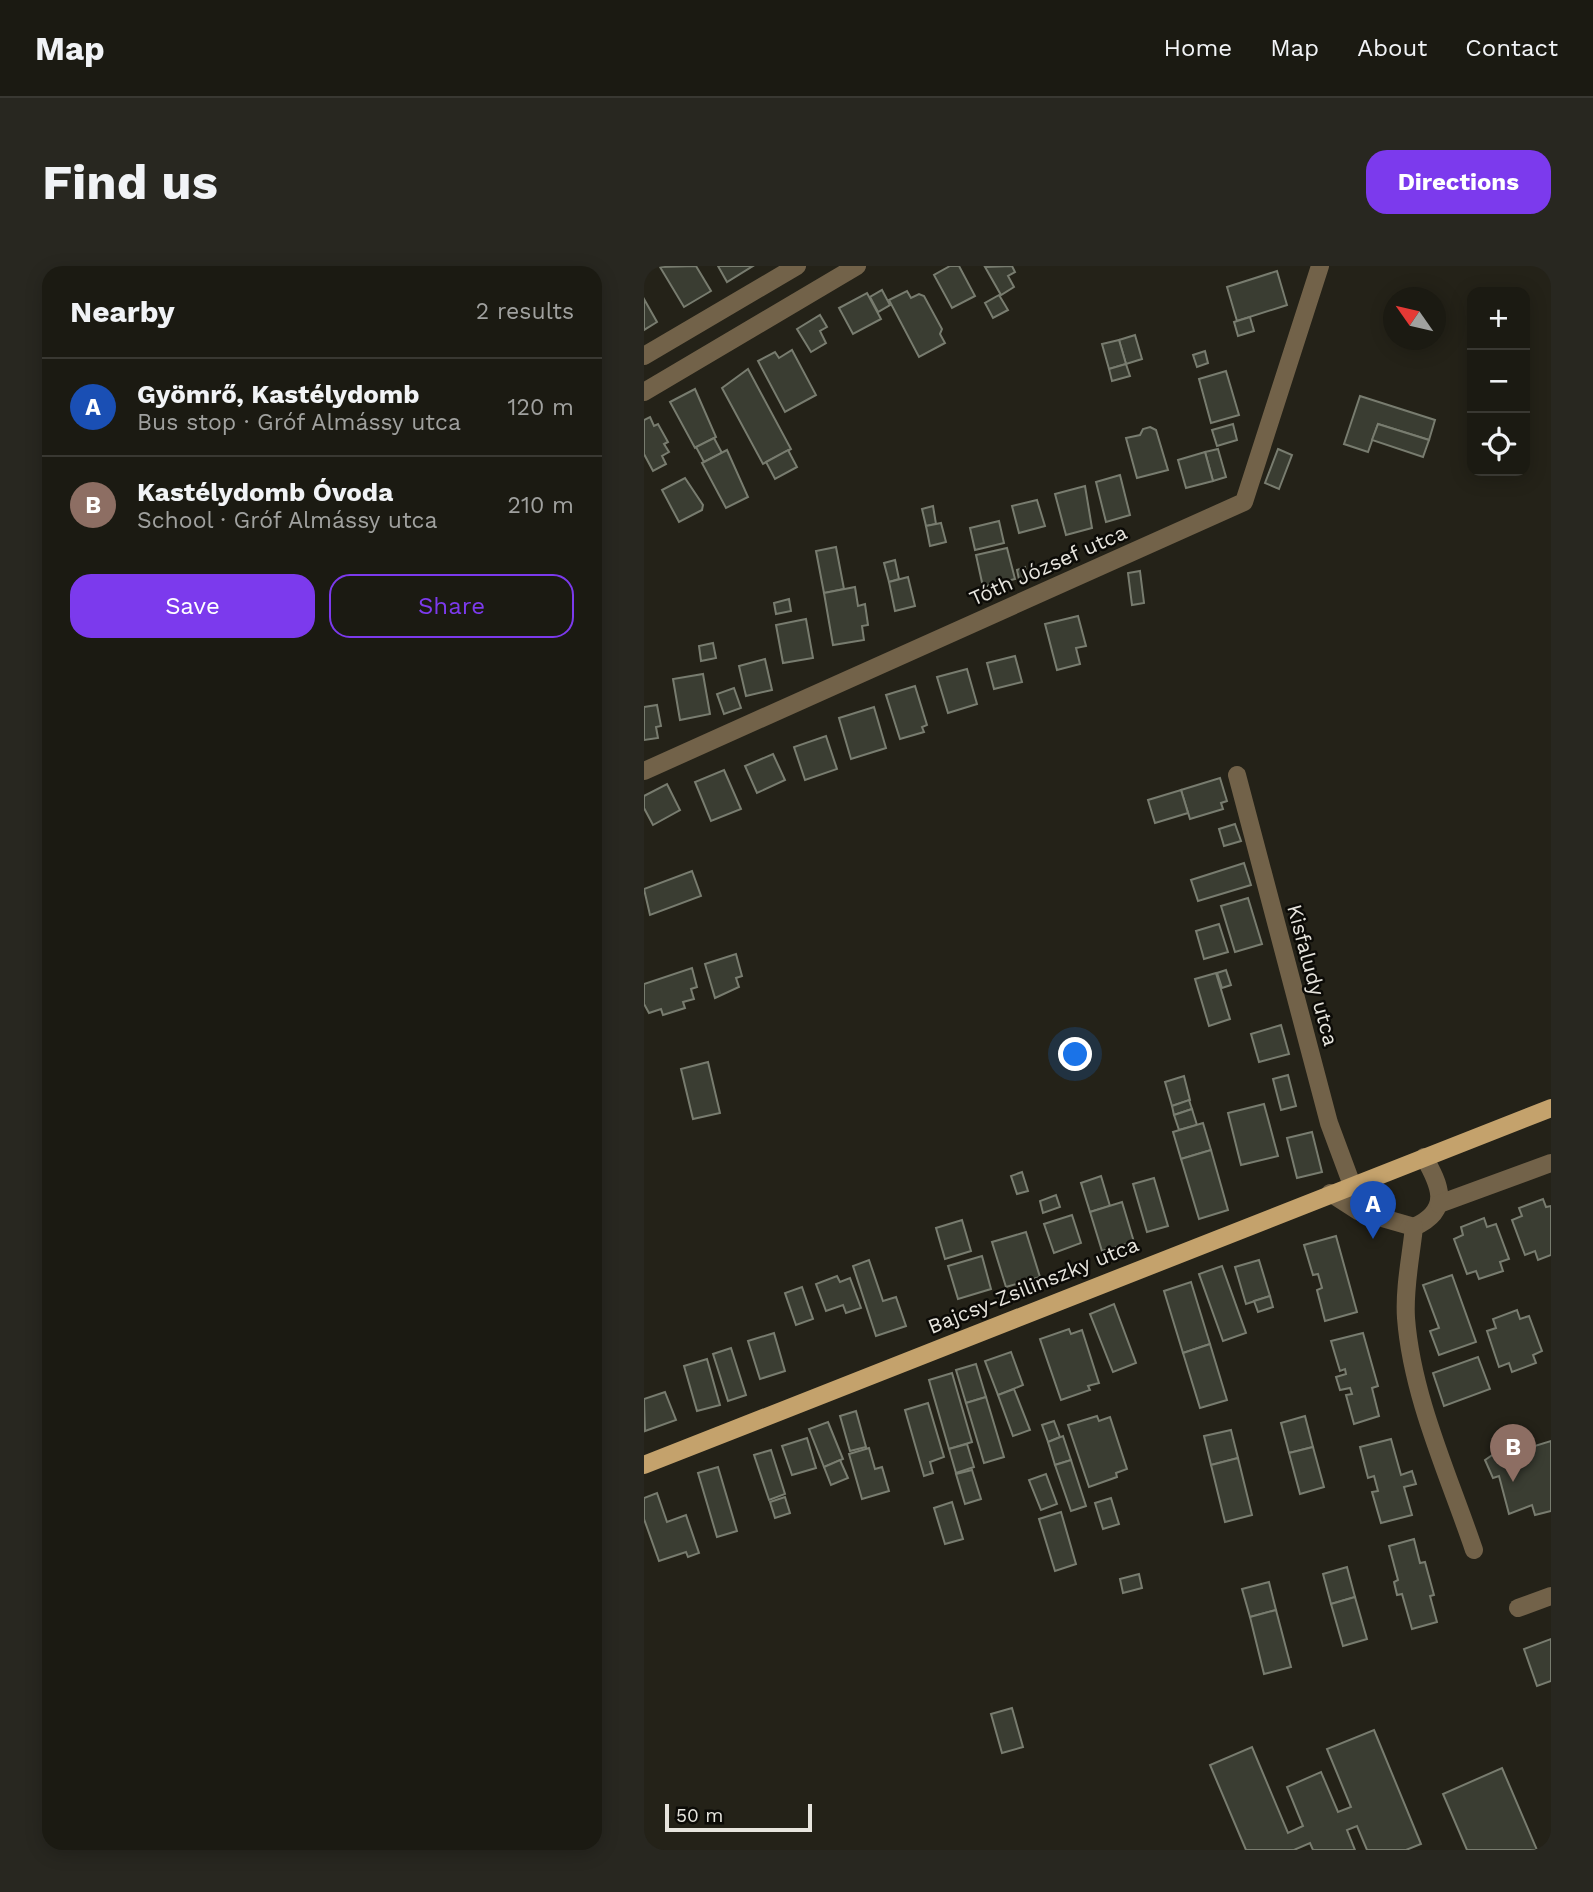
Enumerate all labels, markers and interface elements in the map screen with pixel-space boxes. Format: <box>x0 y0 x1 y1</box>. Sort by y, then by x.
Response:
text: Map <box>35 29 105 68</box>
text: Home <box>1164 34 1232 62</box>
text: Map <box>1270 34 1319 62</box>
text: About <box>1357 34 1427 62</box>
text: Contact <box>1465 34 1558 62</box>
button: Directions <box>1366 150 1551 214</box>
text: Find us <box>42 153 218 211</box>
north arrow <box>1383 287 1446 350</box>
map controls <box>1467 287 1530 476</box>
button: + <box>1467 287 1530 350</box>
text: Nearby <box>70 294 175 329</box>
text: 2 results <box>476 298 574 325</box>
button: − <box>1467 350 1530 413</box>
text: Gyömrő, Kastélydomb <box>137 379 420 409</box>
text: A <box>85 394 101 421</box>
text: 120 m <box>508 394 574 421</box>
text: Bus stop · Gróf Almássy utca <box>137 409 461 436</box>
button: locate <box>1467 413 1530 476</box>
text: Kastélydomb Óvoda <box>137 477 393 507</box>
text: B <box>85 492 101 519</box>
text: 210 m <box>508 492 574 519</box>
text: School · Gróf Almássy utca <box>137 507 437 534</box>
street label: Tóth József utca <box>965 519 1131 611</box>
button: Save <box>70 574 315 638</box>
button: Share <box>329 574 574 638</box>
street label: Kisfaludy utca <box>1282 902 1344 1049</box>
your location <box>1058 1037 1092 1071</box>
pin: A <box>1350 1181 1396 1239</box>
street label: Bajcsy-Zsilinszky utca <box>924 1231 1142 1339</box>
pin: B <box>1490 1424 1536 1482</box>
scale bar <box>665 1801 812 1833</box>
text: 50 m <box>676 1804 723 1827</box>

